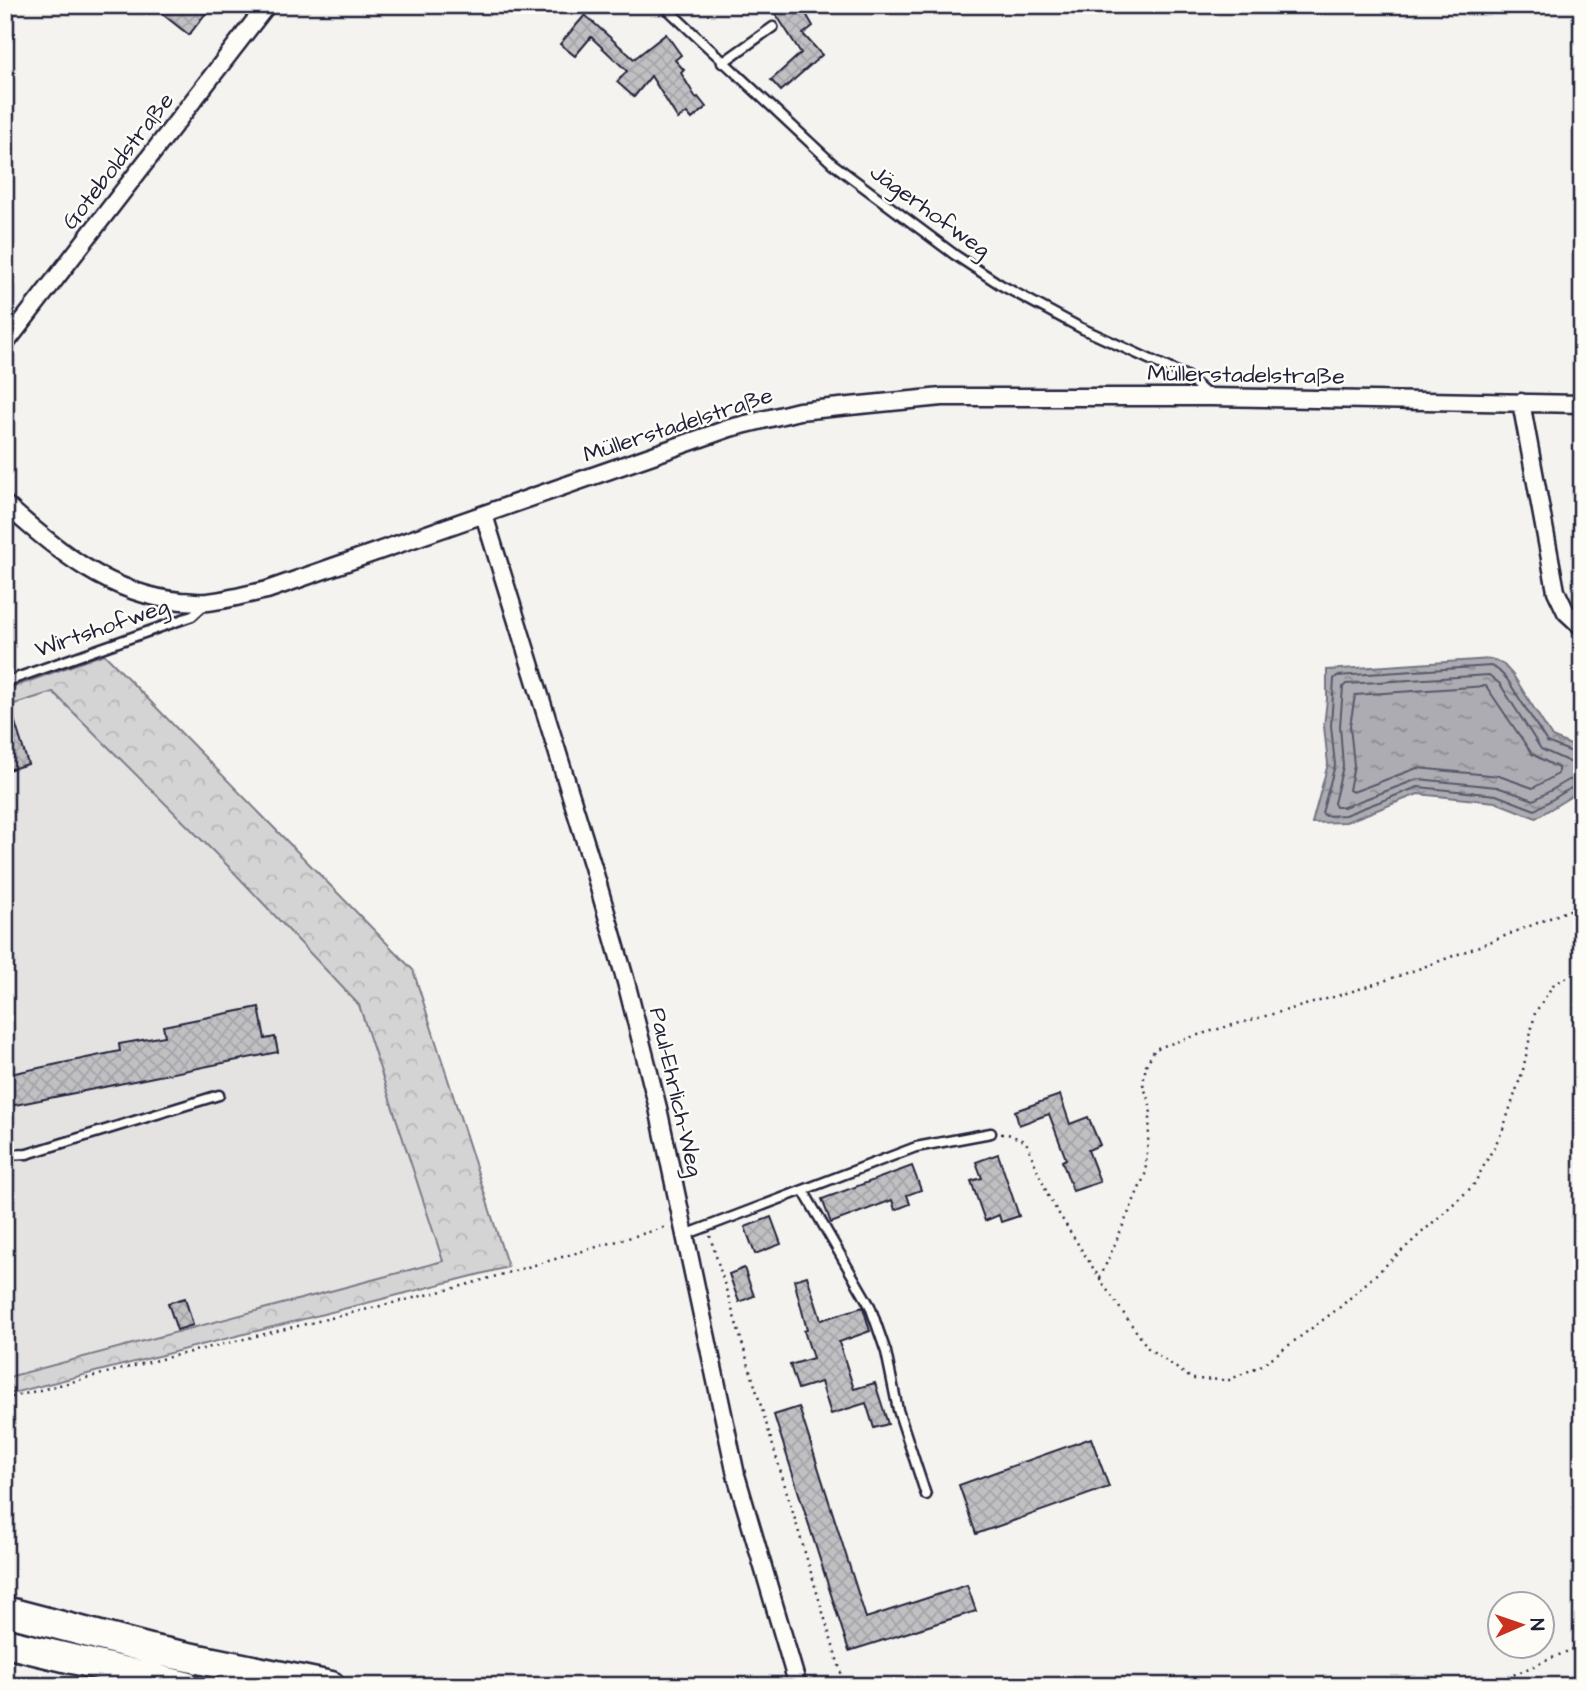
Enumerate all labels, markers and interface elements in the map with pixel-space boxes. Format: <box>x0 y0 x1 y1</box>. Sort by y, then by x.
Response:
street label: Goteboldstraße <box>54 86 182 236</box>
street label: Jägerhofweg <box>863 156 997 266</box>
street label: Müllerstadelstraße <box>1147 357 1345 393</box>
street label: Müllerstadelstraße <box>579 379 777 471</box>
street label: Wirtshofweg <box>31 590 174 667</box>
street label: Paul-Ehrlich-Weg <box>640 1004 711 1180</box>
north arrow <box>1486 1590 1556 1660</box>
text: N <box>1523 1618 1550 1631</box>

